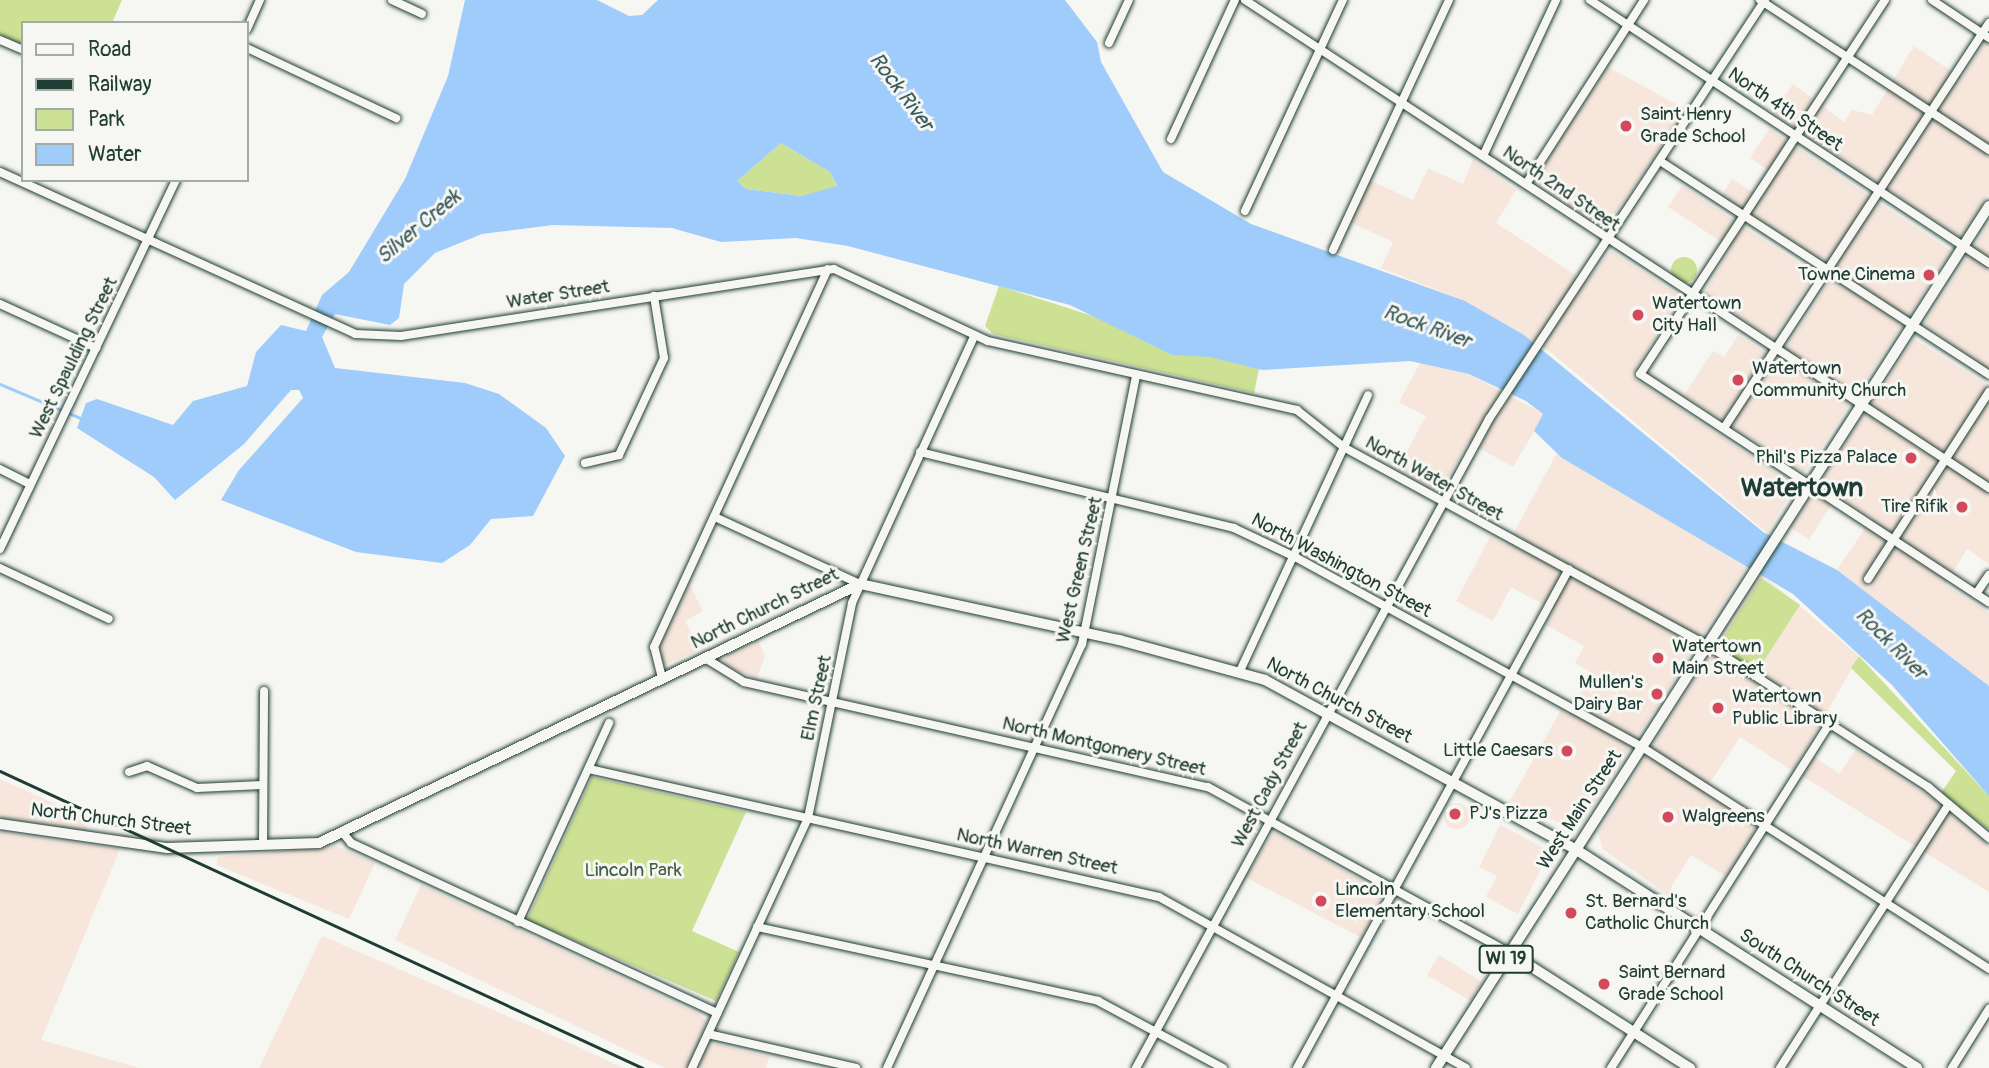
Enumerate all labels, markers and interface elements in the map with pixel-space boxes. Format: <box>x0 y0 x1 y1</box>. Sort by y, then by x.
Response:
legend <box>21 21 248 182</box>
text: Road <box>88 36 132 63</box>
water label: Rock River <box>863 48 939 136</box>
street label: North 4th Street <box>1723 63 1847 157</box>
text: Railway <box>88 71 152 98</box>
place label: Saint Henry Grade School <box>1640 104 1746 148</box>
text: Park <box>88 106 125 133</box>
marker: Saint Henry Grade School <box>1618 118 1634 134</box>
text: Water <box>88 141 141 168</box>
street label: North 2nd Street <box>1498 141 1624 237</box>
water label: Silver Creek <box>372 184 466 270</box>
place label: Towne Cinema <box>1798 264 1915 286</box>
marker: Towne Cinema <box>1921 267 1937 283</box>
street label: West Spaulding Street <box>25 274 123 442</box>
street label: Water Street <box>505 276 611 314</box>
place label: Watertown City Hall <box>1652 293 1742 337</box>
water label: Rock River <box>1380 300 1474 354</box>
marker: Watertown City Hall <box>1630 307 1646 323</box>
place label: Watertown Community Church <box>1752 358 1906 402</box>
marker: Watertown Community Church <box>1730 372 1746 388</box>
street label: North Water Street <box>1361 432 1507 526</box>
place label: Phil's Pizza Palace <box>1756 447 1897 469</box>
marker: Phil's Pizza Palace <box>1903 450 1919 466</box>
district label: Watertown <box>1741 473 1863 505</box>
street label: West Green Street <box>1052 495 1108 645</box>
place label: Tire Rifik <box>1881 496 1948 518</box>
marker: Tire Rifik <box>1954 499 1970 515</box>
street label: North Washington Street <box>1247 509 1435 623</box>
street label: North Church Street <box>687 563 843 655</box>
water label: Rock River <box>1850 603 1932 685</box>
place label: Watertown Main Street <box>1672 636 1764 680</box>
marker: Watertown Main Street <box>1650 650 1666 666</box>
street label: Elm Street <box>797 653 837 743</box>
street label: North Church Street <box>1262 653 1416 749</box>
place label: Mullen's Dairy Bar <box>1573 672 1643 716</box>
marker: Mullen's Dairy Bar <box>1649 686 1665 702</box>
place label: Watertown Public Library <box>1732 686 1837 730</box>
marker: Watertown Public Library <box>1710 700 1726 716</box>
street label: North Montgomery Street <box>1000 712 1208 782</box>
street label: West Cady Street <box>1227 718 1313 852</box>
place label: Little Caesars <box>1443 740 1553 762</box>
marker: Little Caesars <box>1559 743 1575 759</box>
street label: West Main Street <box>1533 746 1627 874</box>
street label: North Church Street <box>29 799 193 841</box>
place label: PJ's Pizza <box>1469 803 1547 825</box>
marker: PJ's Pizza <box>1447 806 1463 822</box>
place label: Walgreens <box>1682 806 1765 828</box>
marker: Walgreens <box>1660 809 1676 825</box>
street label: North Warren Street <box>954 824 1120 880</box>
park label: Lincoln Park <box>584 860 682 882</box>
place label: Lincoln Elementary School <box>1335 879 1485 923</box>
place label: St. Bernard's Catholic Church <box>1585 891 1709 935</box>
marker: Lincoln Elementary School <box>1313 893 1329 909</box>
marker: St. Bernard's Catholic Church <box>1563 905 1579 921</box>
street label: South Church Street <box>1735 924 1883 1032</box>
road number: WI 19 <box>1478 944 1534 974</box>
place label: Saint Bernard Grade School <box>1618 962 1726 1006</box>
marker: Saint Bernard Grade School <box>1596 976 1612 992</box>

